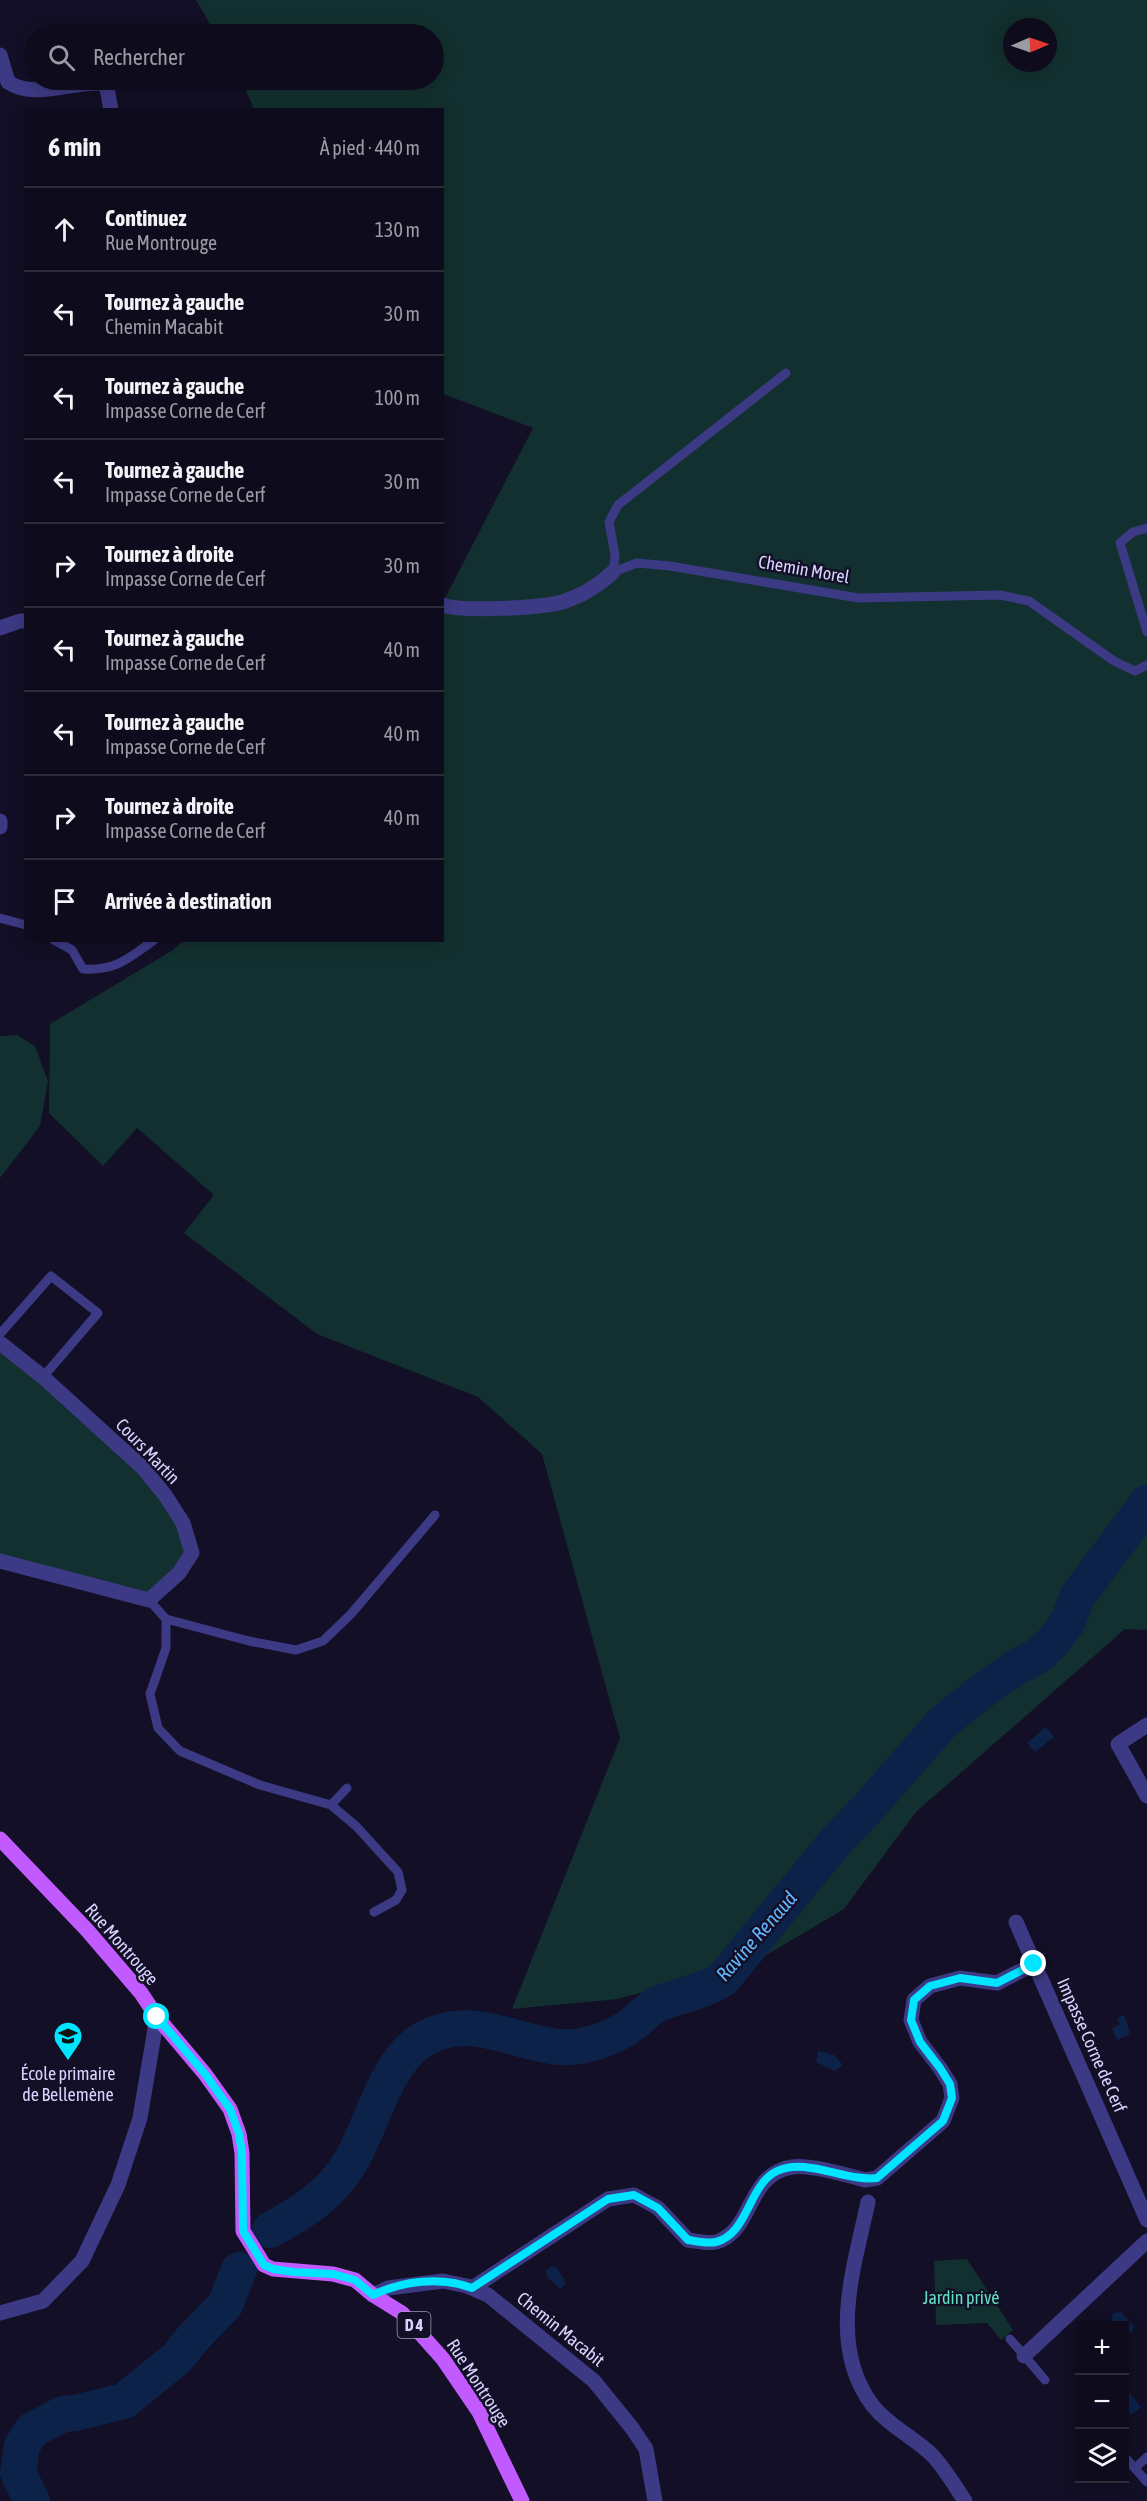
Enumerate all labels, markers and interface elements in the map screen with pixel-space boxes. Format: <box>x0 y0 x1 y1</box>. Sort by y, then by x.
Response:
north arrow <box>1003 18 1057 72</box>
search box <box>24 24 444 90</box>
icon: search <box>45 41 78 74</box>
text: Rechercher <box>93 44 184 70</box>
text: 6 min <box>48 132 101 162</box>
text: À pied · 440 m <box>320 136 420 159</box>
text: Continuez <box>105 205 187 231</box>
icon: ahead <box>48 213 81 246</box>
text: 130 m <box>375 218 420 241</box>
text: Rue Montrouge <box>105 231 217 254</box>
text: Tournez à gauche <box>105 289 244 315</box>
icon: left <box>48 297 81 330</box>
text: 30 m <box>384 302 420 325</box>
text: Chemin Macabit <box>105 315 223 338</box>
text: Tournez à gauche <box>105 373 244 399</box>
icon: left <box>48 381 81 414</box>
text: 100 m <box>375 386 420 409</box>
text: Impasse Corne de Cerf <box>105 399 266 422</box>
text: Tournez à gauche <box>105 457 244 483</box>
icon: left <box>48 465 81 498</box>
text: 30 m <box>384 470 420 493</box>
text: Impasse Corne de Cerf <box>105 483 266 506</box>
text: Tournez à droite <box>105 541 234 567</box>
icon: right <box>48 549 81 582</box>
street label: Chemin Morel <box>757 551 851 587</box>
text: 30 m <box>384 554 420 577</box>
text: Impasse Corne de Cerf <box>105 567 266 590</box>
text: Tournez à gauche <box>105 625 244 651</box>
icon: left <box>48 633 81 666</box>
text: 40 m <box>384 638 420 661</box>
text: Impasse Corne de Cerf <box>105 651 266 674</box>
text: Tournez à gauche <box>105 709 244 735</box>
icon: left <box>48 717 81 750</box>
text: 40 m <box>384 722 420 745</box>
text: Impasse Corne de Cerf <box>105 735 266 758</box>
text: Tournez à droite <box>105 793 234 819</box>
icon: right <box>48 801 81 834</box>
text: 40 m <box>384 806 420 829</box>
text: Impasse Corne de Cerf <box>105 819 266 842</box>
icon: arrive <box>48 885 81 918</box>
text: Arrivée à destination <box>105 888 272 914</box>
street label: Cours Martin <box>112 1414 184 1488</box>
water label: Ravine Renaud <box>711 1886 801 1985</box>
street label: Rue Montrouge <box>81 1899 163 1989</box>
route end <box>1020 1950 1046 1976</box>
street label: Impasse Corne de Cerf <box>1053 1975 1131 2115</box>
route start <box>143 2003 169 2029</box>
school or university icon: École primaire de Bellemène <box>52 2020 84 2062</box>
place label: École primaire de Bellemène <box>21 2063 115 2105</box>
street label: Chemin Macabit <box>513 2287 609 2371</box>
park label: Jardin privé <box>923 2287 999 2308</box>
road number: D 4 <box>398 2312 430 2338</box>
map controls <box>1075 2321 1129 2483</box>
button: + <box>1075 2321 1129 2375</box>
street label: Rue Montrouge <box>443 2335 515 2431</box>
button: − <box>1075 2375 1129 2429</box>
button: layers <box>1075 2429 1129 2483</box>

